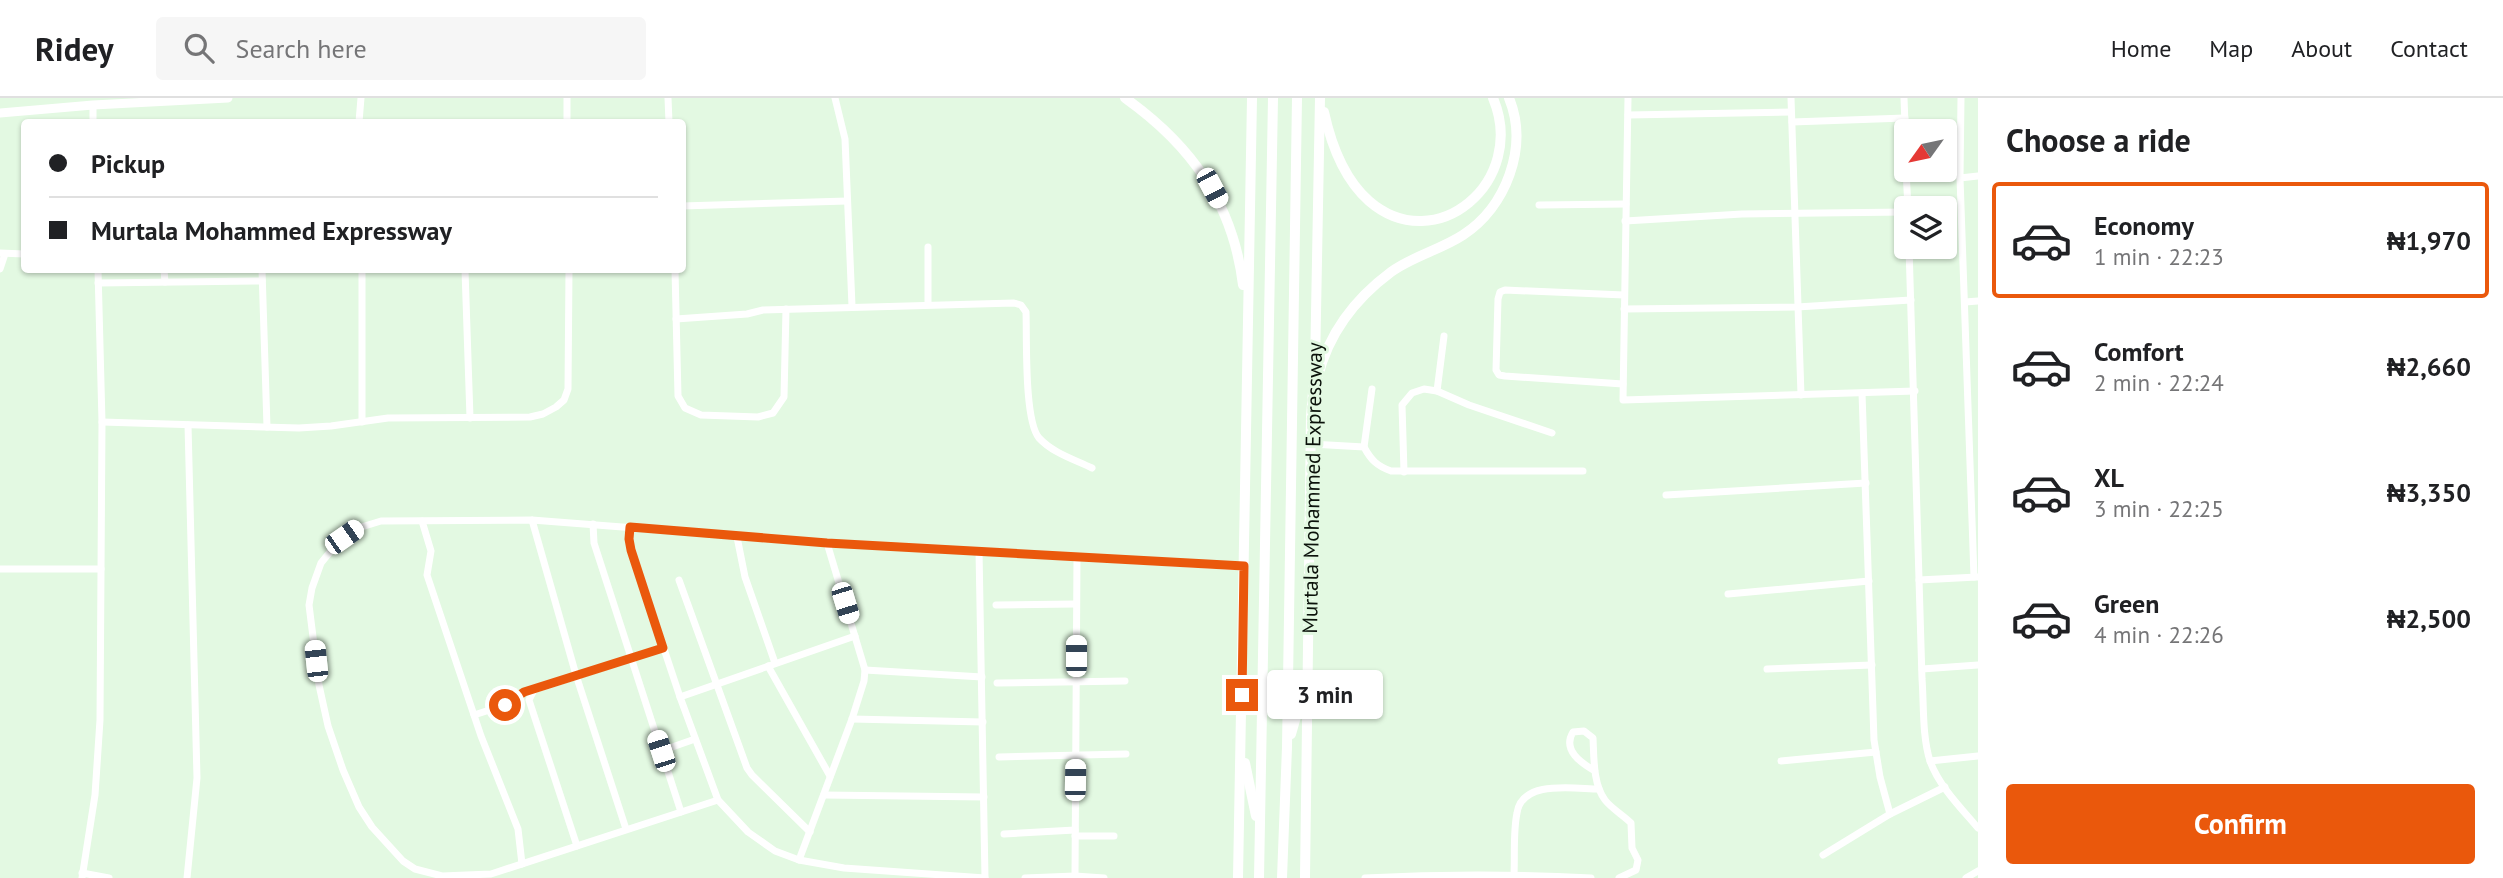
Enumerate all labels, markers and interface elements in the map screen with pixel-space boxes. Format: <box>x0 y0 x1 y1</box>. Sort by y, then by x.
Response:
search box <box>156 17 646 80</box>
text: Ridey <box>35 27 114 70</box>
icon: search <box>180 29 218 67</box>
text: Search here <box>236 32 367 65</box>
text: Home <box>2111 33 2171 64</box>
text: Map <box>2209 33 2253 64</box>
text: About <box>2291 33 2352 64</box>
text: Contact <box>2390 33 2468 64</box>
north arrow <box>1894 119 1956 182</box>
map controls <box>1894 119 1957 259</box>
text: Choose a ride <box>2006 119 2191 161</box>
text: Pickup <box>91 147 165 180</box>
car <box>1193 165 1232 211</box>
button: layers <box>1894 196 1957 259</box>
icon: car <box>2010 209 2073 272</box>
text: Economy <box>2094 209 2194 242</box>
text: Murtala Mohammed Expressway <box>91 214 452 247</box>
text: ₦1,970 <box>2387 224 2471 257</box>
text: 1 min · 22:23 <box>2094 242 2224 271</box>
icon: car <box>2010 335 2073 398</box>
text: Comfort <box>2094 335 2184 368</box>
street label: Murtala Mohammed Expressway <box>1296 342 1328 634</box>
text: ₦2,660 <box>2387 350 2471 383</box>
text: 2 min · 22:24 <box>2094 368 2224 397</box>
icon: car <box>2010 461 2073 524</box>
text: XL <box>2094 461 2124 494</box>
text: ₦3,350 <box>2387 476 2471 509</box>
text: 3 min · 22:25 <box>2094 494 2224 523</box>
car <box>321 516 368 558</box>
car <box>829 580 862 626</box>
icon: car <box>2010 587 2073 650</box>
text: Green <box>2094 587 2159 620</box>
text: ₦2,500 <box>2387 602 2471 635</box>
text: 4 min · 22:26 <box>2094 620 2224 649</box>
car <box>1066 635 1087 677</box>
car <box>304 639 329 683</box>
callout: 3 min <box>1266 670 1382 720</box>
route end <box>1226 679 1258 711</box>
text: 3 min <box>1297 680 1353 709</box>
route start <box>489 689 521 721</box>
car <box>645 728 678 774</box>
car <box>1065 759 1086 801</box>
button: Confirm <box>2006 784 2475 864</box>

